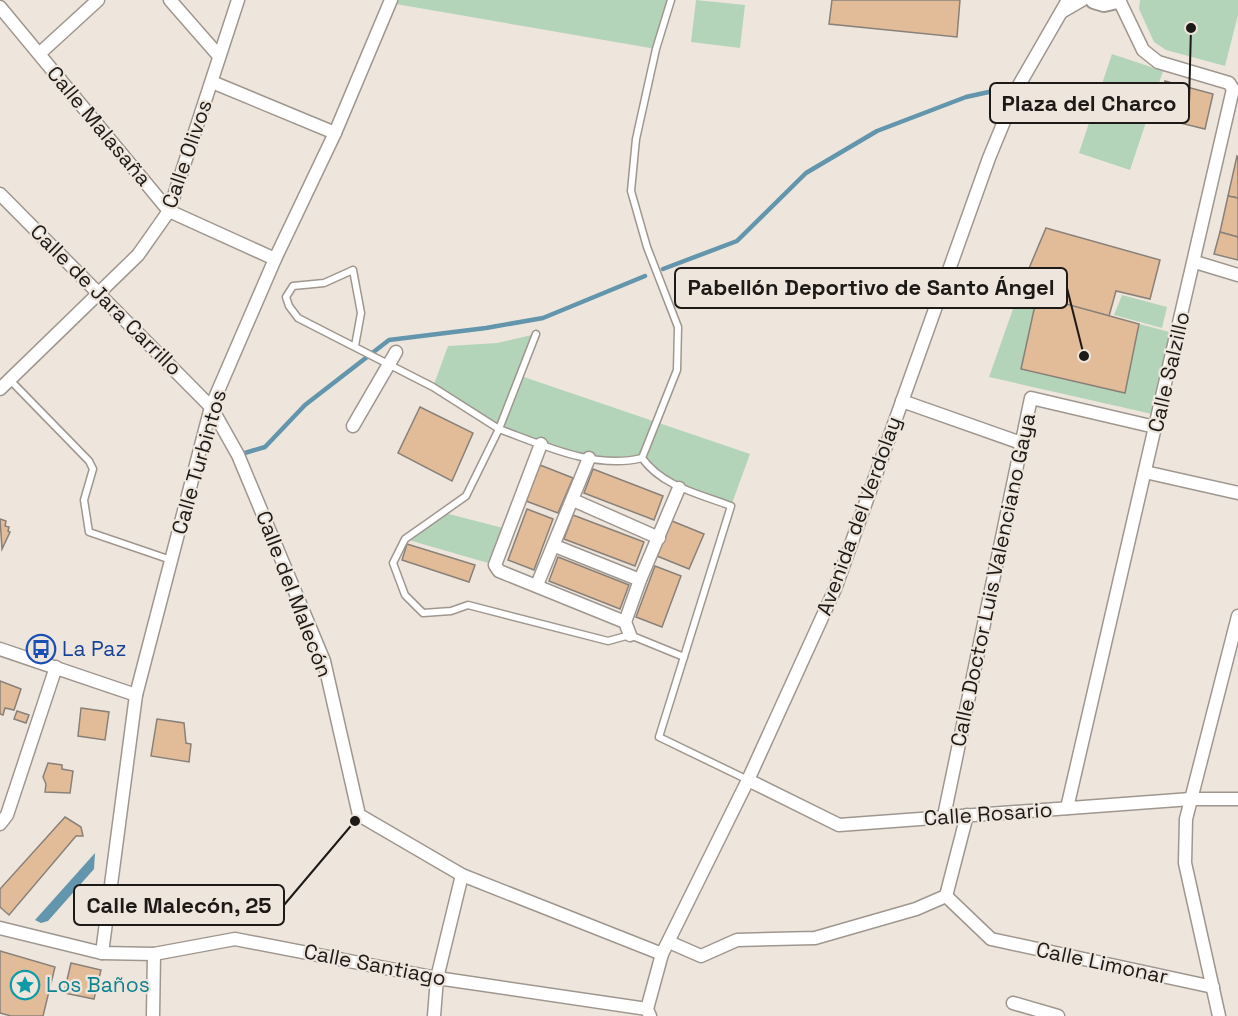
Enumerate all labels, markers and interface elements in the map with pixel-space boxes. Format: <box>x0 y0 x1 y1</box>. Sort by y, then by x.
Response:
street label: Calle Malasaña <box>41 60 158 191</box>
callout: Plaza del Charco <box>990 83 1189 123</box>
text: Plaza del Charco <box>1002 89 1176 117</box>
street label: Calle Olivos <box>155 96 218 212</box>
street label: Calle de Jara Carrillo <box>25 218 188 381</box>
callout: Pabellón Deportivo de Santo Ángel <box>675 268 1067 308</box>
text: Pabellón Deportivo de Santo Ángel <box>687 273 1055 301</box>
street label: Calle Salzillo <box>1142 309 1196 435</box>
street label: Calle Turbintos <box>165 386 232 537</box>
street label: Calle Doctor Luis Valenciano Gaya <box>944 411 1041 749</box>
street label: Avenida del Verdolay <box>810 413 907 619</box>
street label: Calle del Malecón <box>250 507 339 681</box>
bus stop icon: La Paz <box>25 633 57 665</box>
place label: La Paz <box>62 635 126 662</box>
street label: Calle Rosario <box>923 796 1053 831</box>
callout: Calle Malecón, 25 <box>74 885 284 925</box>
text: Calle Malecón, 25 <box>86 891 272 919</box>
street label: Calle Limonar <box>1034 935 1171 990</box>
street label: Calle Santiago <box>302 937 448 992</box>
place icon: Los Baños <box>9 969 41 1001</box>
place label: Los Baños <box>46 971 150 998</box>

